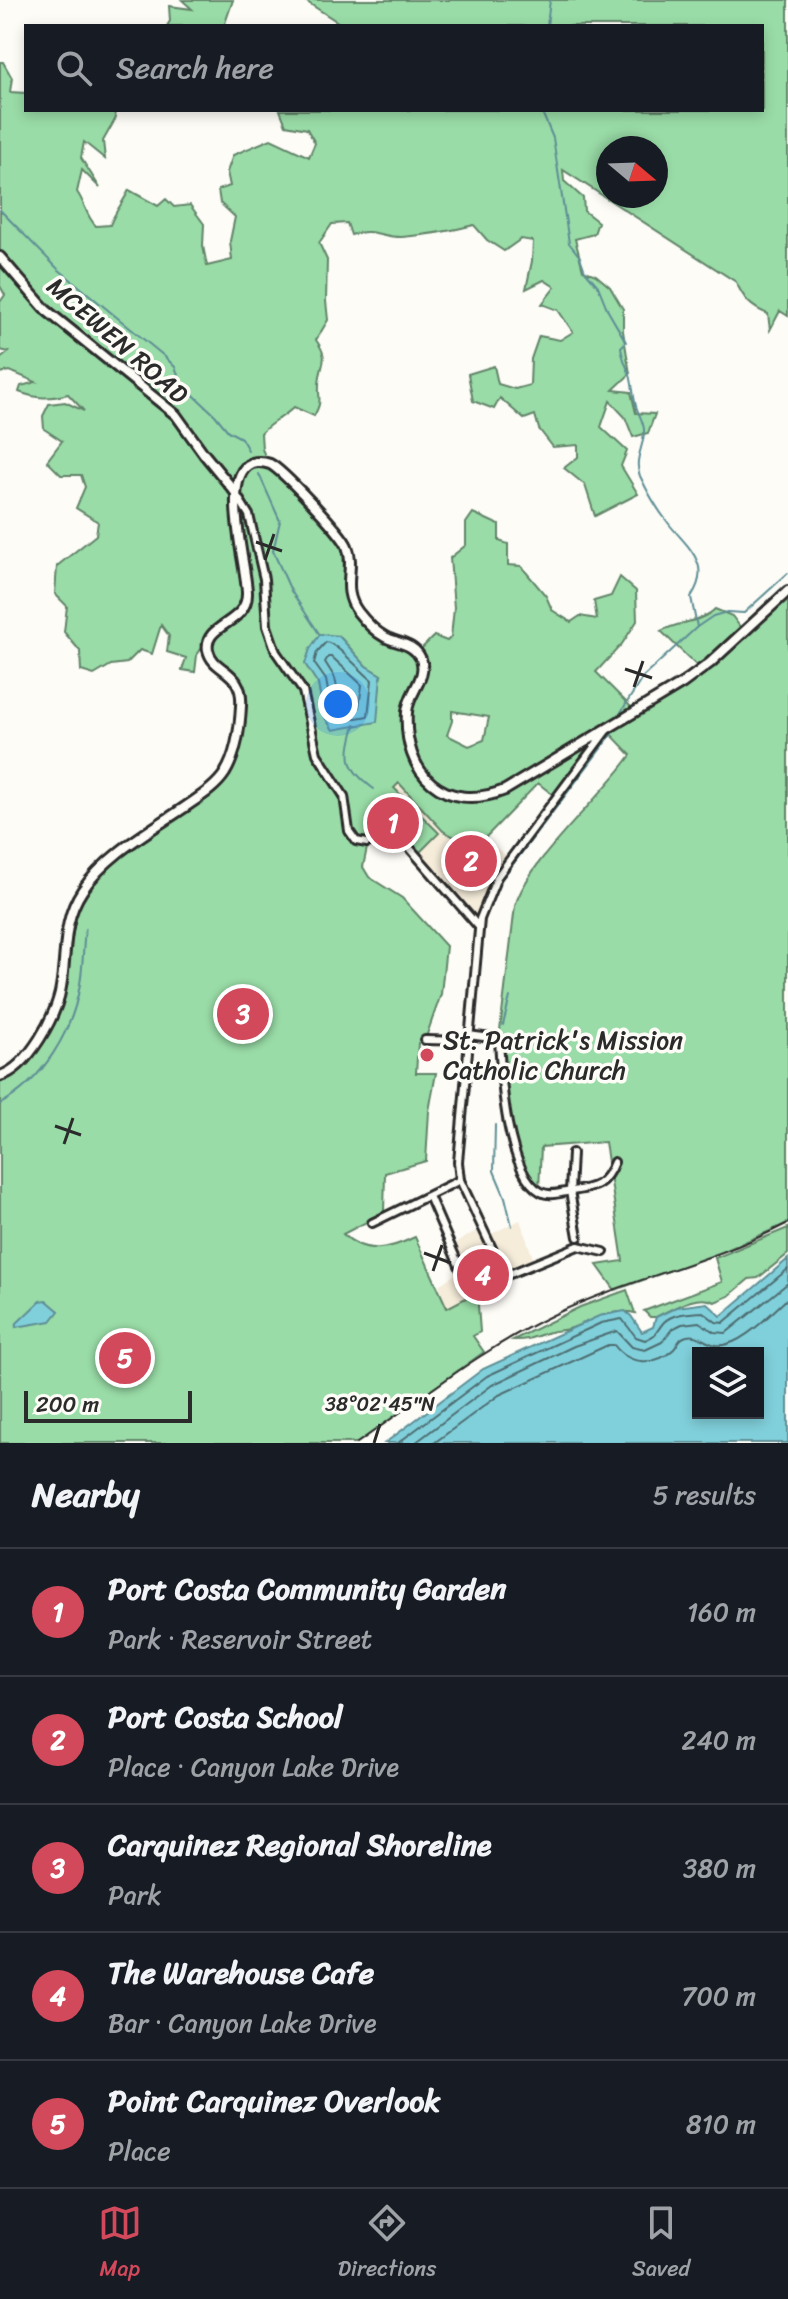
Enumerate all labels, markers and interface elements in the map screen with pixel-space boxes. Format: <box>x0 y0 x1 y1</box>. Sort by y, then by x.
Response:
search box <box>24 24 764 112</box>
text: Search here <box>116 41 274 95</box>
icon: search <box>52 46 96 90</box>
north arrow <box>596 136 668 208</box>
street label: MCEWEN ROAD <box>36 265 200 416</box>
your location <box>318 684 358 724</box>
pin: 1 <box>367 793 419 853</box>
pin: 2 <box>445 831 497 891</box>
pin: 3 <box>217 984 269 1044</box>
place label: St. Patrick's Mission Catholic Church <box>443 1017 683 1093</box>
marker: St. Patrick's Mission Catholic Church <box>418 1046 436 1064</box>
pin: 4 <box>457 1245 509 1305</box>
pin: 5 <box>99 1328 151 1388</box>
map controls <box>692 1347 764 1419</box>
button: layers <box>692 1347 764 1419</box>
text: 200 m <box>36 1385 99 1424</box>
scale bar <box>24 1387 192 1423</box>
text: 38°02'45"N <box>325 1387 435 1422</box>
text: Nearby <box>32 1465 140 1525</box>
text: 5 results <box>653 1472 756 1518</box>
text: Port Costa Community Garden <box>108 1562 507 1616</box>
text: 1 <box>52 1589 64 1635</box>
text: 160 m <box>687 1589 756 1635</box>
text: Park · Reservoir Street <box>108 1616 372 1662</box>
text: Port Costa School <box>108 1690 343 1744</box>
text: 2 <box>50 1717 66 1763</box>
text: 240 m <box>682 1717 756 1763</box>
text: Place · Canyon Lake Drive <box>108 1744 399 1790</box>
text: Carquinez Regional Shoreline <box>108 1818 491 1872</box>
text: 3 <box>51 1845 65 1891</box>
text: 380 m <box>683 1845 756 1891</box>
text: Park <box>108 1872 161 1918</box>
text: The Warehouse Cafe <box>108 1946 374 2000</box>
text: 4 <box>50 1973 66 2019</box>
text: 700 m <box>682 1973 756 2019</box>
text: Bar · Canyon Lake Drive <box>108 2000 376 2046</box>
text: Point Carquinez Overlook <box>108 2074 440 2128</box>
text: 5 <box>50 2101 66 2147</box>
text: 810 m <box>686 2101 756 2147</box>
text: Place <box>108 2128 171 2174</box>
tab: Map <box>98 2201 142 2288</box>
tab: Directions <box>338 2201 436 2288</box>
tab: Saved <box>632 2201 690 2288</box>

